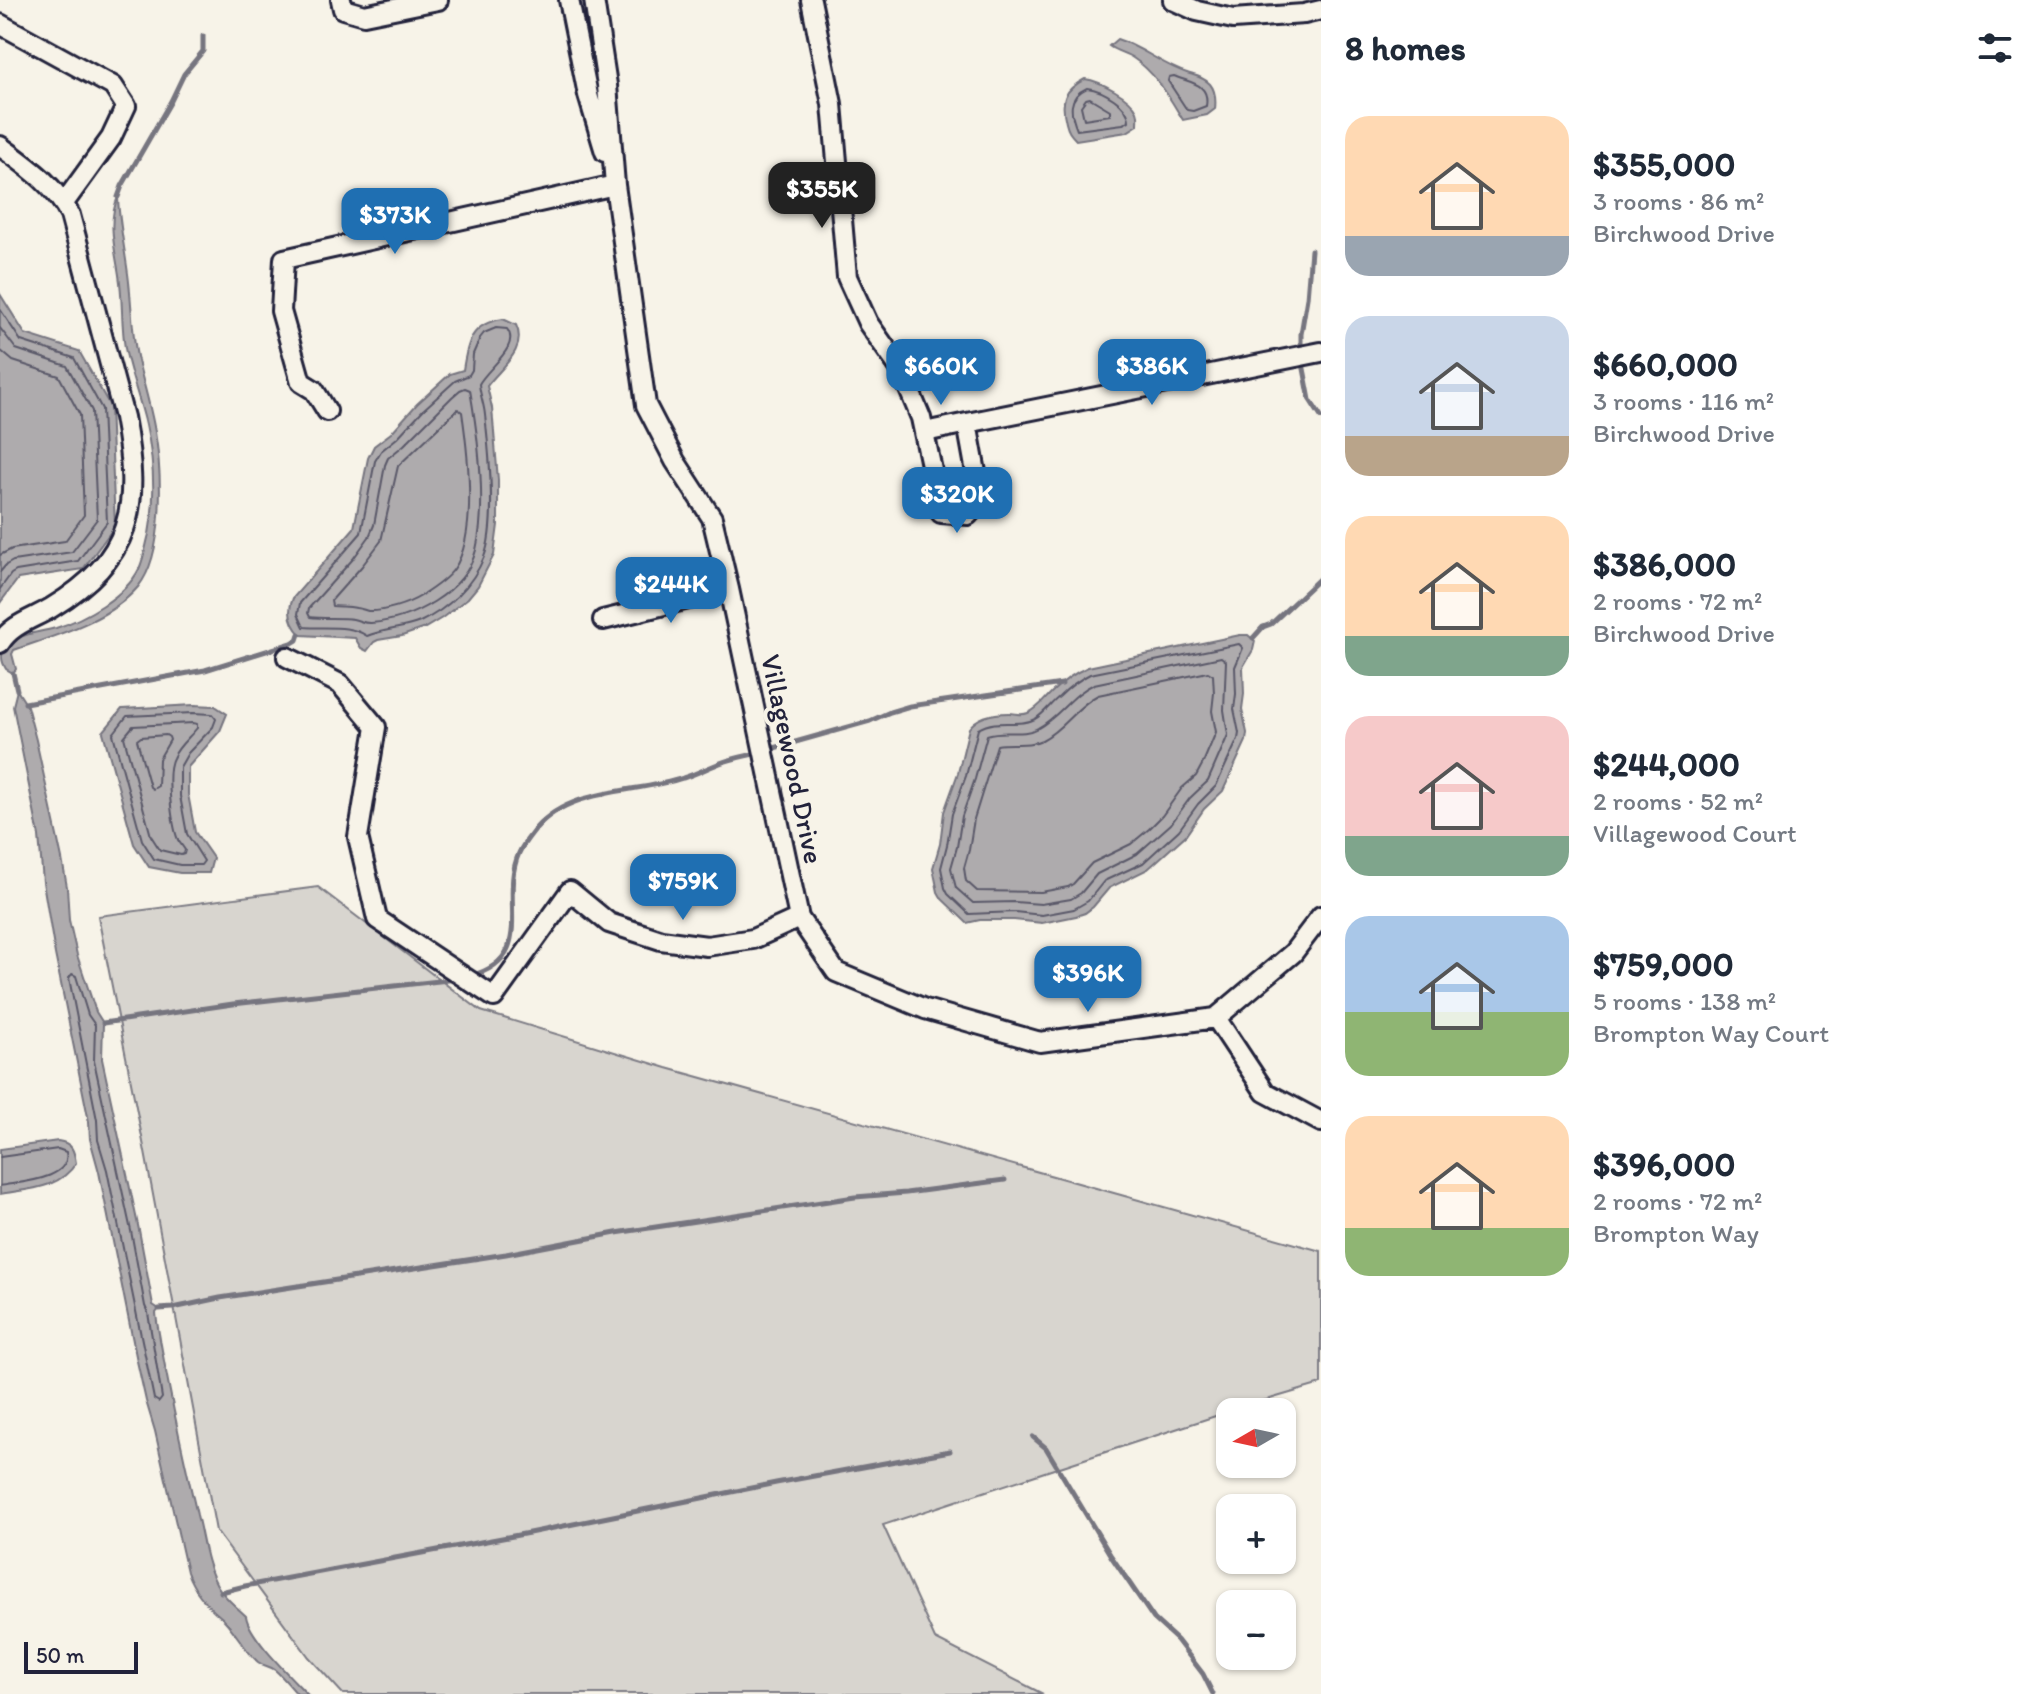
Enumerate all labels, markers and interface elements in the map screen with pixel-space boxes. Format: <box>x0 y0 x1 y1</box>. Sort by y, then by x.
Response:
icon: filters <box>1973 26 2017 70</box>
text: 8 homes <box>1345 28 1466 69</box>
text: $355,000 <box>1593 144 1735 185</box>
icon: home <box>1409 148 1505 244</box>
pin: $355K <box>766 162 878 230</box>
text: $355K <box>786 172 858 204</box>
text: 3 rooms · 86 m² <box>1593 185 1764 217</box>
pin: $373K <box>339 188 451 256</box>
text: $373K <box>359 198 431 230</box>
text: Birchwood Drive <box>1593 217 1775 249</box>
pin: $660K <box>885 339 997 407</box>
pin: $386K <box>1096 339 1208 407</box>
text: $660,000 <box>1593 344 1738 385</box>
icon: home <box>1409 348 1505 444</box>
text: $660K <box>904 349 978 381</box>
text: $386K <box>1116 349 1188 381</box>
text: 3 rooms · 116 m² <box>1593 385 1774 417</box>
text: Birchwood Drive <box>1593 417 1775 449</box>
pin: $320K <box>901 467 1013 535</box>
text: $320K <box>920 477 994 509</box>
text: $386,000 <box>1593 544 1736 585</box>
icon: home <box>1409 548 1505 644</box>
pin: $244K <box>615 557 727 625</box>
text: $244K <box>634 567 708 599</box>
text: 2 rooms · 72 m² <box>1593 585 1762 617</box>
text: Birchwood Drive <box>1593 617 1775 649</box>
street label: Villagewood Drive <box>754 651 832 867</box>
text: $244,000 <box>1593 744 1740 785</box>
icon: home <box>1409 748 1505 844</box>
text: 2 rooms · 52 m² <box>1593 785 1763 817</box>
text: Villagewood Court <box>1593 817 1797 849</box>
pin: $759K <box>627 854 739 922</box>
text: $759K <box>648 864 718 896</box>
text: $759,000 <box>1593 944 1734 985</box>
pin: $396K <box>1032 946 1144 1014</box>
icon: home <box>1409 948 1505 1044</box>
text: $396K <box>1052 956 1124 988</box>
text: 5 rooms · 138 m² <box>1593 985 1776 1017</box>
text: Brompton Way Court <box>1593 1017 1829 1049</box>
text: $396,000 <box>1593 1144 1735 1185</box>
icon: home <box>1409 1148 1505 1244</box>
text: 2 rooms · 72 m² <box>1593 1185 1762 1217</box>
text: Brompton Way <box>1593 1217 1759 1249</box>
north arrow <box>1216 1398 1296 1478</box>
map controls <box>1216 1398 1296 1670</box>
button: + <box>1216 1494 1296 1574</box>
button: − <box>1216 1590 1296 1670</box>
scale bar <box>24 1638 138 1674</box>
text: 50 m <box>36 1642 85 1669</box>

